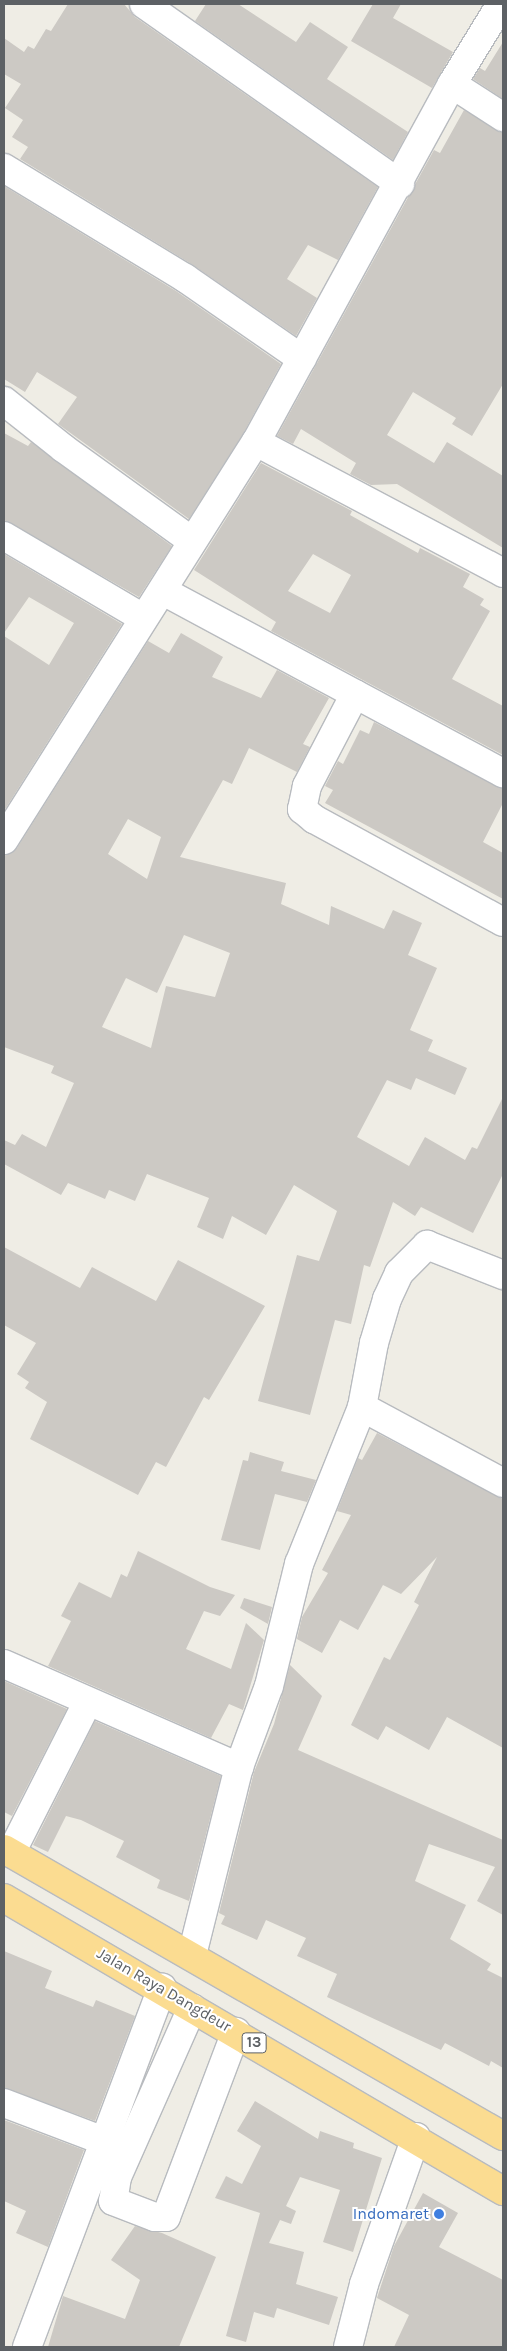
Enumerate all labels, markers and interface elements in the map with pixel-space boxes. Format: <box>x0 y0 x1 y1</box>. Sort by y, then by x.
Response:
street label: Jalan Raya Dangdeur <box>93 1944 235 2036</box>
road number: 13 <box>242 2030 266 2056</box>
place label: Indomaret <box>353 2204 429 2224</box>
marker: Indomaret <box>433 2208 445 2220</box>

